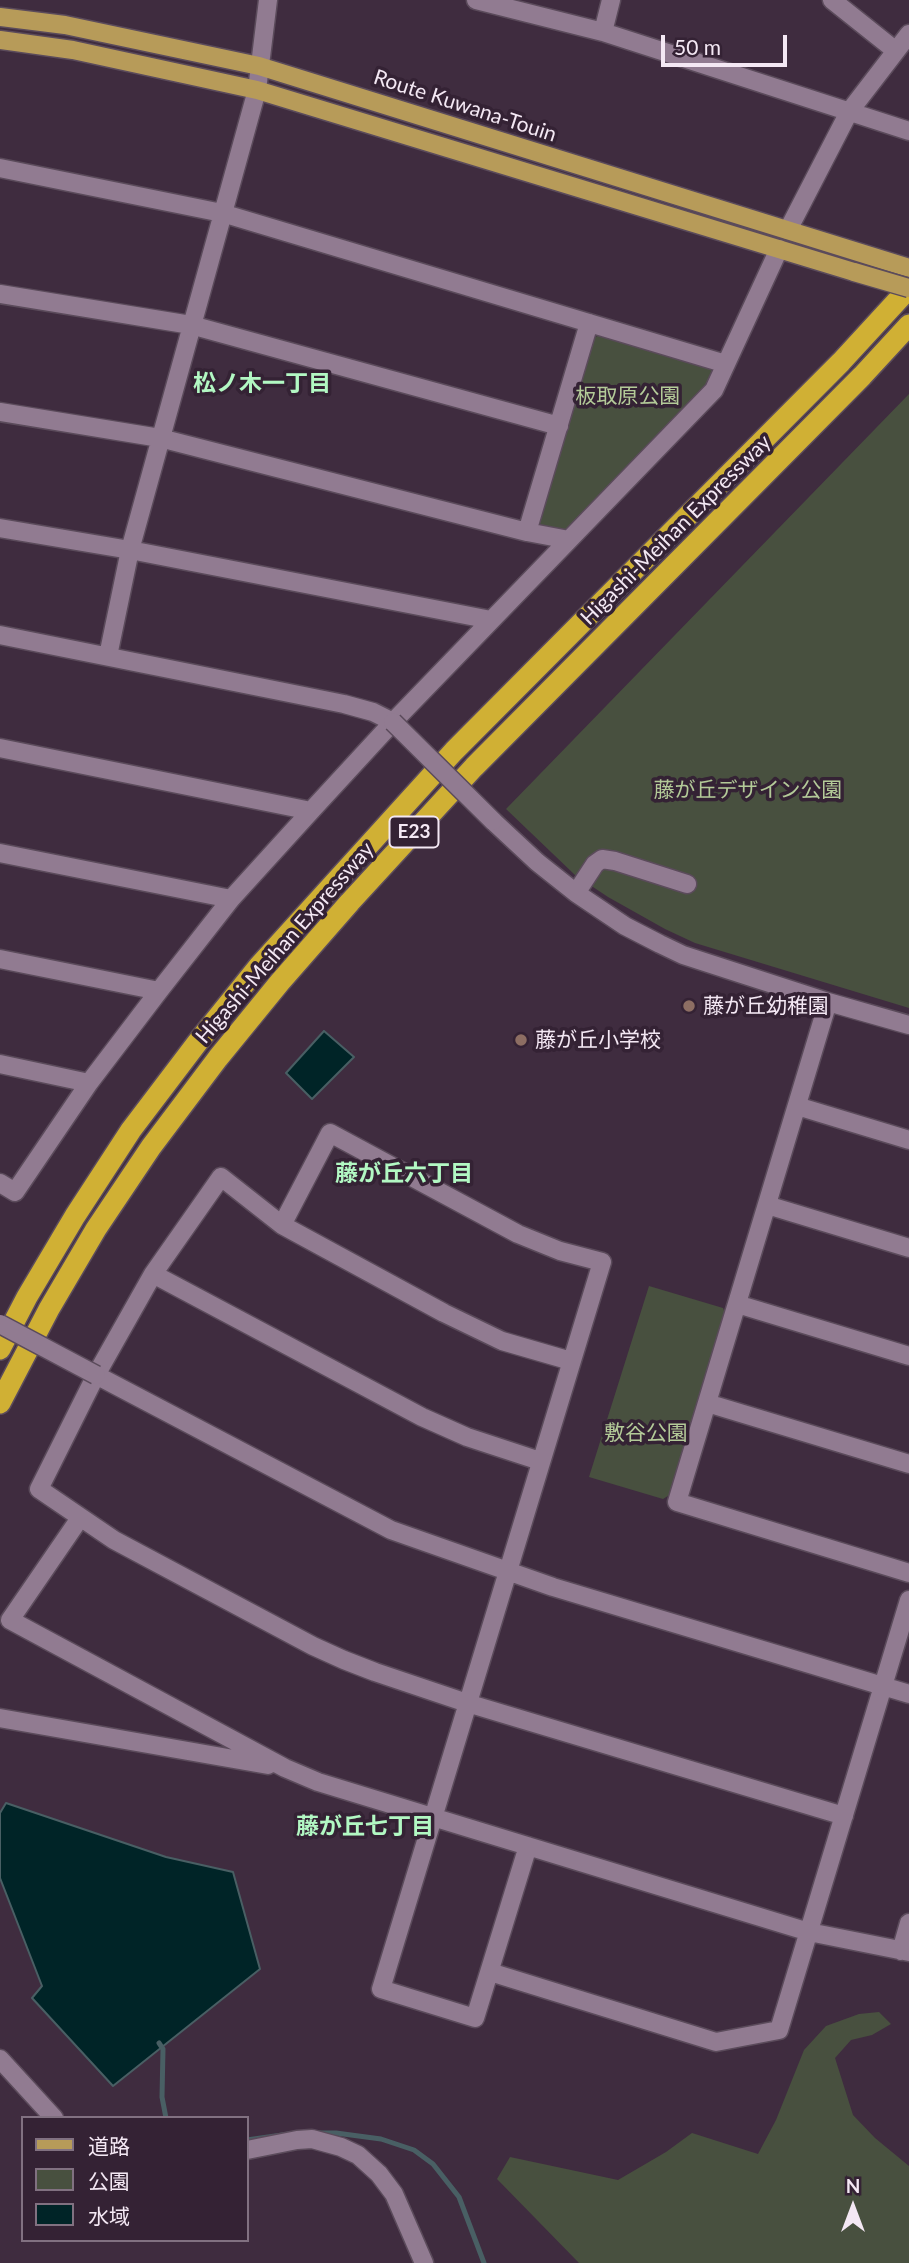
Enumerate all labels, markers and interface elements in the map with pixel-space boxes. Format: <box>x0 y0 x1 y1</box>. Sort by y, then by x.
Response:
scale bar <box>664 21 790 65</box>
text: 50 m <box>674 34 721 59</box>
street label: Route Kuwana-Touin <box>370 65 560 147</box>
district label: 松ノ木一丁目 <box>193 370 331 398</box>
park label: 板取原公園 <box>576 383 680 409</box>
street label: Higashi-Meihan Expressway <box>576 430 776 630</box>
park label: 藤が丘デザイン公園 <box>654 777 842 803</box>
road number: E23 <box>390 817 438 848</box>
street label: Higashi-Meihan Expressway <box>191 837 379 1049</box>
place label: 藤が丘幼稚園 <box>703 993 829 1019</box>
marker: 藤が丘幼稚園 <box>681 998 697 1014</box>
place label: 藤が丘小学校 <box>535 1027 661 1053</box>
marker: 藤が丘小学校 <box>513 1032 529 1048</box>
district label: 藤が丘六丁目 <box>335 1160 473 1188</box>
park label: 敷谷公園 <box>604 1420 688 1446</box>
district label: 藤が丘七丁目 <box>296 1813 434 1841</box>
legend <box>21 2116 248 2242</box>
text: 道路 <box>88 2133 130 2158</box>
text: 公園 <box>88 2168 130 2193</box>
north arrow <box>818 2172 888 2242</box>
text: N <box>846 2174 860 2197</box>
text: 水域 <box>88 2203 130 2228</box>

